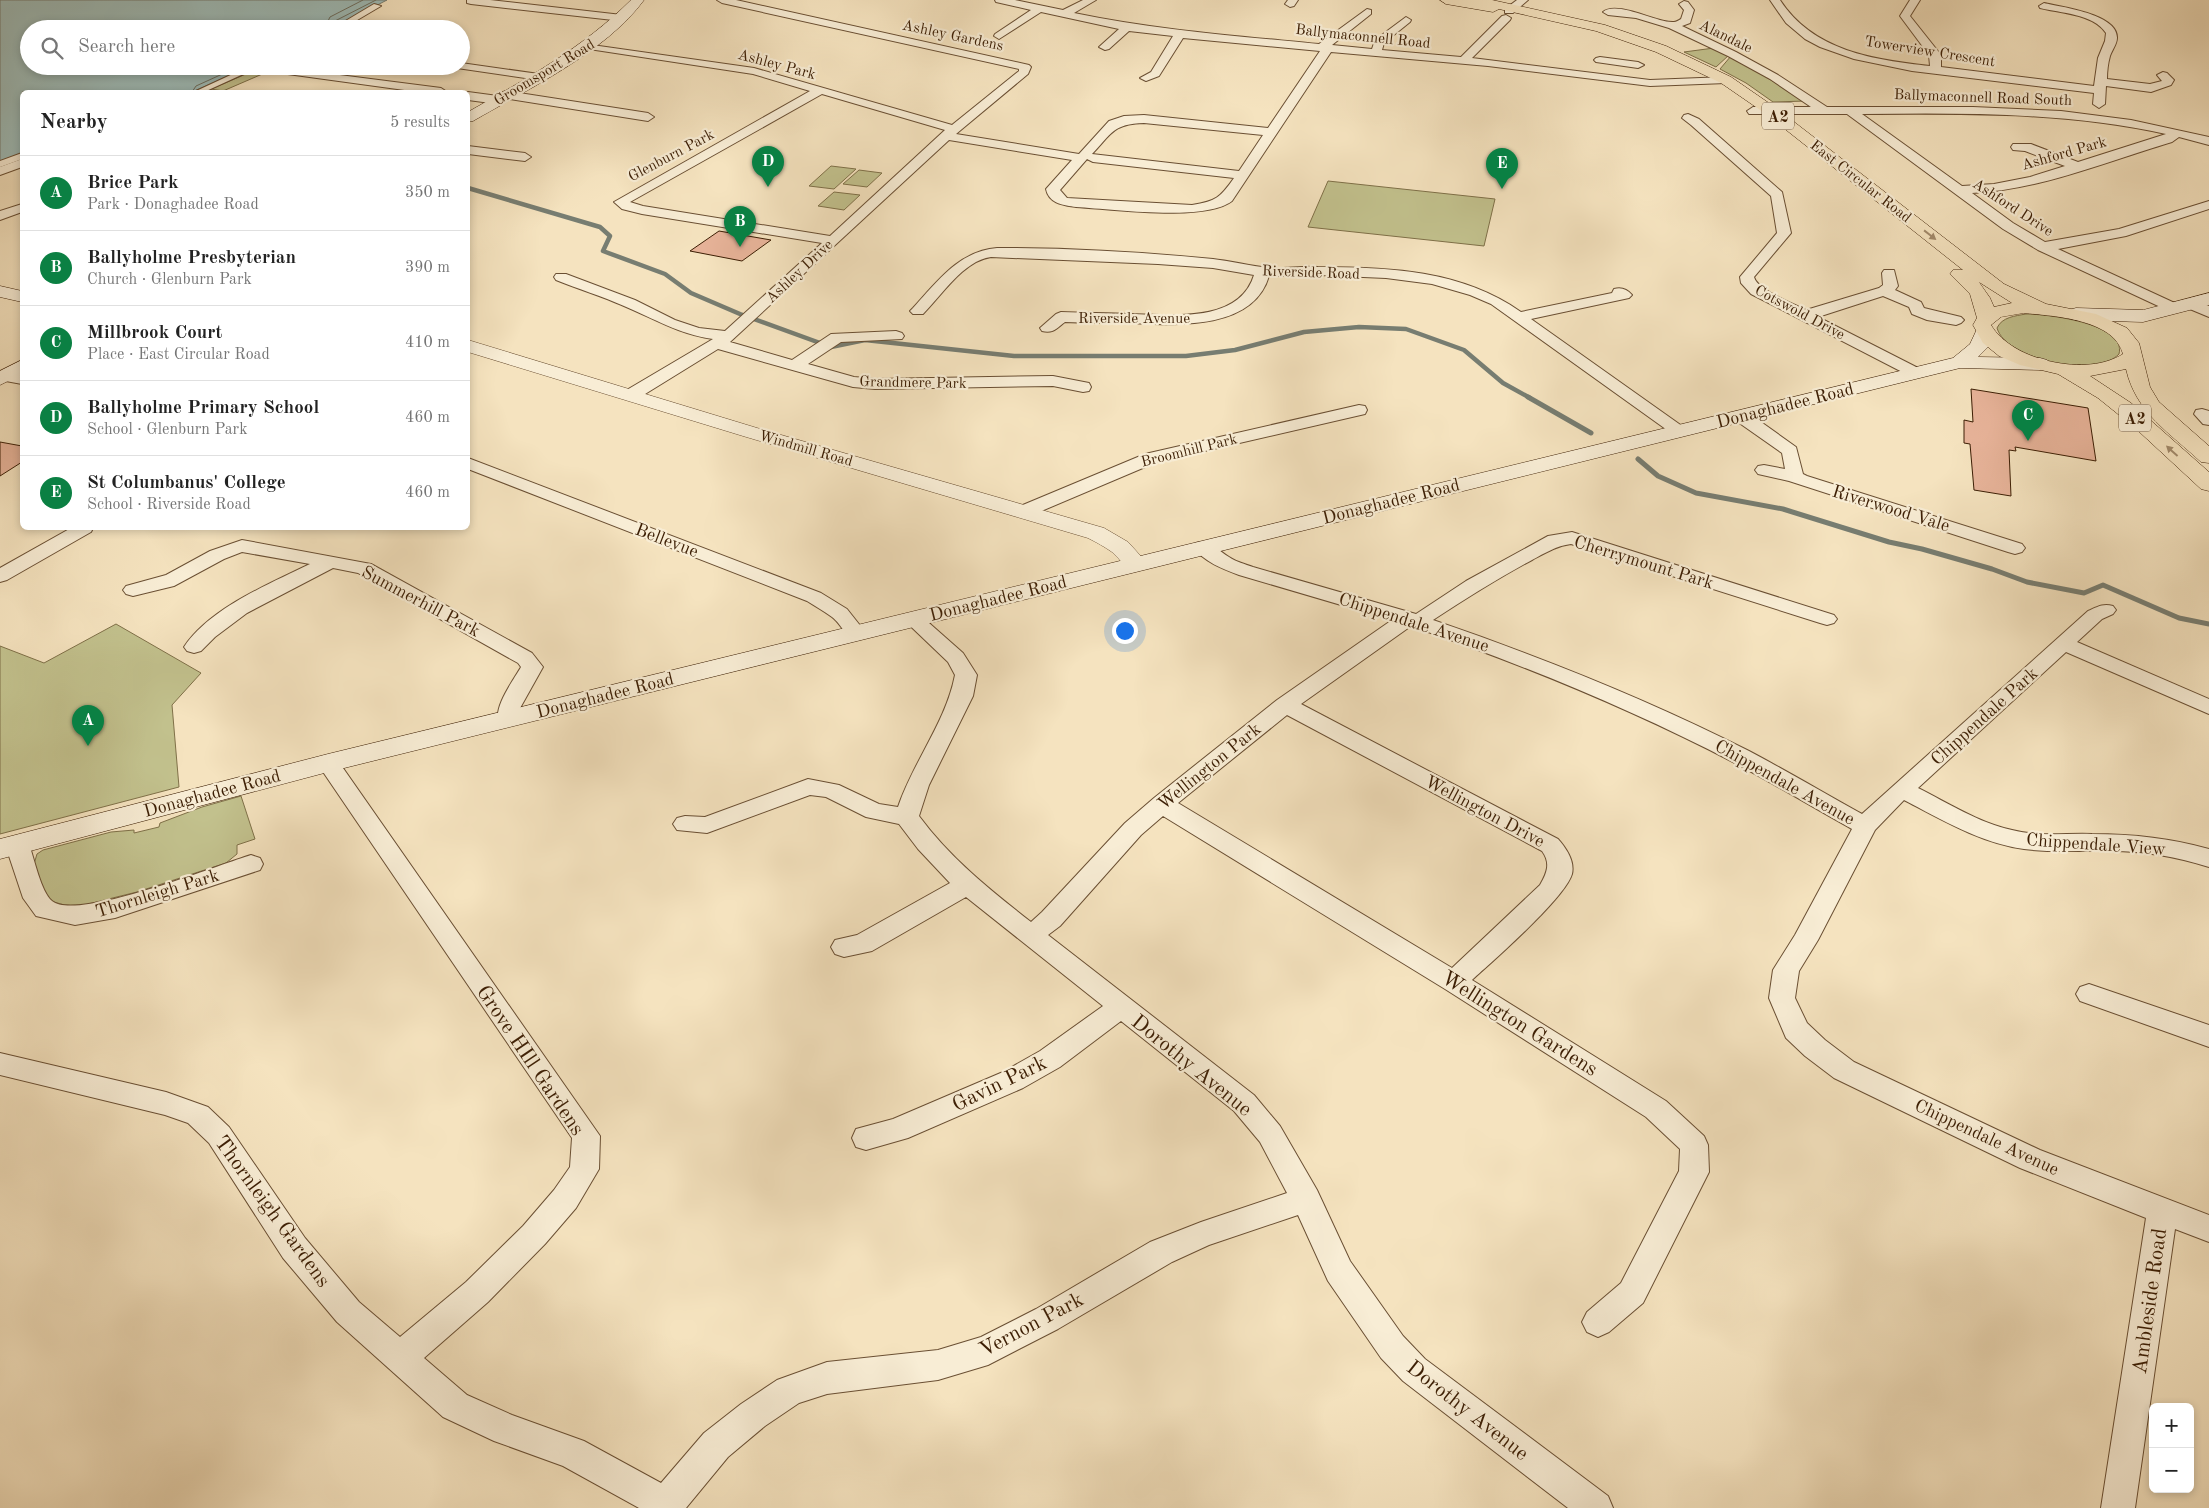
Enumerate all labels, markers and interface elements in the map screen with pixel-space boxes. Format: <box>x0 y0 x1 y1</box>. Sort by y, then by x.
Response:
street label: Ashley Gardens <box>901 18 1005 55</box>
street label: Alandale <box>1696 18 1754 57</box>
search box <box>20 20 470 75</box>
street label: Ballymaconnell Road <box>1294 23 1431 52</box>
icon: search <box>38 34 66 62</box>
street label: Towerview Crescent <box>1863 35 1996 70</box>
street label: Groomsport Road <box>492 37 598 109</box>
text: Search here <box>78 38 175 57</box>
street label: Ashley Park <box>736 48 817 83</box>
street label: Ballymaconnell Road South <box>1894 88 2072 109</box>
road number: A2 <box>1762 102 1794 130</box>
text: Nearby <box>40 112 108 133</box>
text: 5 results <box>390 115 450 131</box>
street label: Glenburn Park <box>626 127 717 185</box>
street label: Ashford Park <box>2020 135 2109 174</box>
street label: East Circular Road <box>1807 138 1914 226</box>
pin: D <box>752 146 784 187</box>
pin: E <box>1486 148 1518 189</box>
text: Brice Park <box>87 174 179 193</box>
street label: Ashford Drive <box>1969 177 2055 240</box>
text: A <box>50 185 62 201</box>
text: 350 m <box>405 185 450 201</box>
text: Park · Donaghadee Road <box>87 197 259 213</box>
pin: B <box>724 206 756 247</box>
one-way arrow <box>1923 230 1937 240</box>
street label: Ashley Drive <box>764 237 836 307</box>
text: Ballyholme Presbyterian <box>87 249 296 268</box>
text: B <box>50 260 62 276</box>
text: 390 m <box>405 260 450 276</box>
street label: Riverside Road <box>1262 264 1360 283</box>
text: Church · Glenburn Park <box>87 272 252 288</box>
street label: Cotswold Drive <box>1752 283 1847 343</box>
street label: Riverside Avenue <box>1078 312 1190 327</box>
text: Millbrook Court <box>87 324 222 343</box>
text: C <box>51 335 61 351</box>
text: 410 m <box>405 335 450 351</box>
text: Place · East Circular Road <box>87 347 270 363</box>
street label: Grandmere Park <box>859 375 967 392</box>
street label: Donaghadee Road <box>1715 380 1856 432</box>
text: Ballyholme Primary School <box>87 399 319 418</box>
pin: C <box>2012 400 2044 441</box>
road number: A2 <box>2119 404 2151 432</box>
text: D <box>50 410 62 426</box>
text: 460 m <box>405 410 450 426</box>
text: School · Glenburn Park <box>87 422 247 438</box>
street label: Windmill Road <box>757 429 854 470</box>
street label: Broomhill Park <box>1140 432 1239 471</box>
one-way arrow <box>2167 445 2179 457</box>
text: St Columbanus' College <box>87 474 286 493</box>
street label: Donaghadee Road <box>1321 476 1462 528</box>
street label: Riverwood Vale <box>1830 483 1952 535</box>
text: E <box>50 485 62 501</box>
text: 460 m <box>405 485 450 501</box>
text: School · Riverside Road <box>87 497 251 513</box>
street label: Bellevue <box>633 521 701 561</box>
street label: Cherrymount Park <box>1572 533 1716 593</box>
street label: Summerhill Park <box>358 563 483 641</box>
street label: Donaghadee Road <box>928 573 1069 625</box>
street label: Chippendale Avenue <box>1336 590 1491 656</box>
your location <box>1112 618 1138 644</box>
street label: Chippendale Park <box>1928 664 2042 769</box>
street label: Donaghadee Road <box>535 670 676 722</box>
pin: A <box>72 705 104 746</box>
street label: Wellington Park <box>1155 720 1265 814</box>
street label: Chippendale Avenue <box>1711 737 1858 829</box>
street label: Donaghadee Road <box>142 767 283 821</box>
street label: Wellington Drive <box>1422 773 1547 851</box>
street label: Chippendale View <box>2025 831 2166 859</box>
street label: Thornleigh Park <box>93 867 221 921</box>
street label: Wellington Gardens <box>1437 968 1601 1081</box>
street label: Grove HIll Gardens <box>472 982 588 1140</box>
street label: Dorothy Avenue <box>1127 1011 1255 1121</box>
street label: Gavin Park <box>949 1052 1050 1116</box>
street label: Chippendale Avenue <box>1912 1097 2062 1179</box>
street label: Thornleigh Gardens <box>210 1132 334 1292</box>
street label: Ambleside Road <box>2130 1227 2171 1375</box>
street label: Vernon Park <box>976 1289 1087 1362</box>
street label: Dorothy Avenue <box>1402 1357 1532 1465</box>
map controls <box>2149 1403 2194 1493</box>
button: + <box>2149 1403 2194 1448</box>
button: − <box>2149 1448 2194 1493</box>

